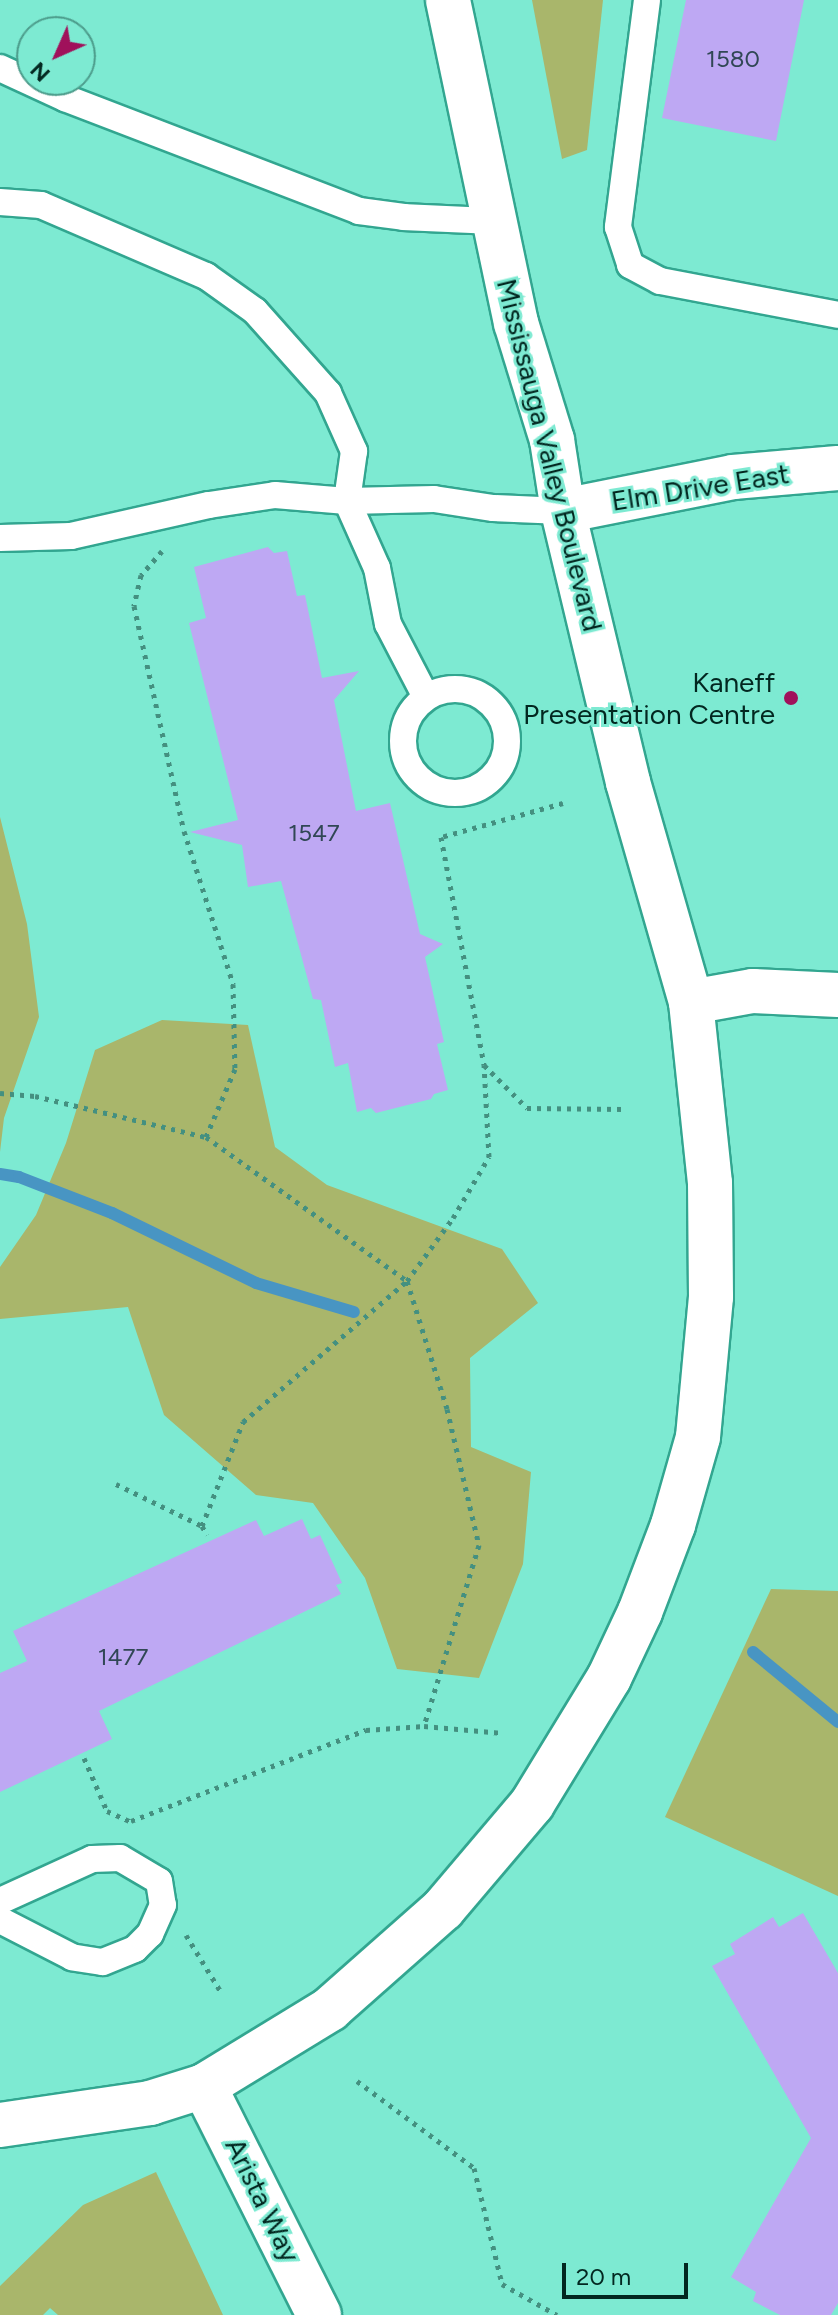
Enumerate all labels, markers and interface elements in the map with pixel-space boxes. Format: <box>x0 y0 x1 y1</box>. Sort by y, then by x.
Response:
north arrow <box>16 16 96 96</box>
house number: 1580 <box>706 45 760 73</box>
text: N <box>25 56 56 87</box>
street label: Mississauga Valley Boulevard <box>490 275 610 635</box>
street label: Elm Drive East <box>609 456 791 518</box>
place label: Kaneff Presentation Centre <box>523 665 775 731</box>
marker: Kaneff Presentation Centre <box>782 689 800 707</box>
house number: 1547 <box>288 819 340 847</box>
house number: 1477 <box>98 1643 148 1671</box>
street label: Arista Way <box>218 2132 308 2268</box>
scale bar <box>566 2247 692 2297</box>
text: 20 m <box>576 2262 631 2291</box>

